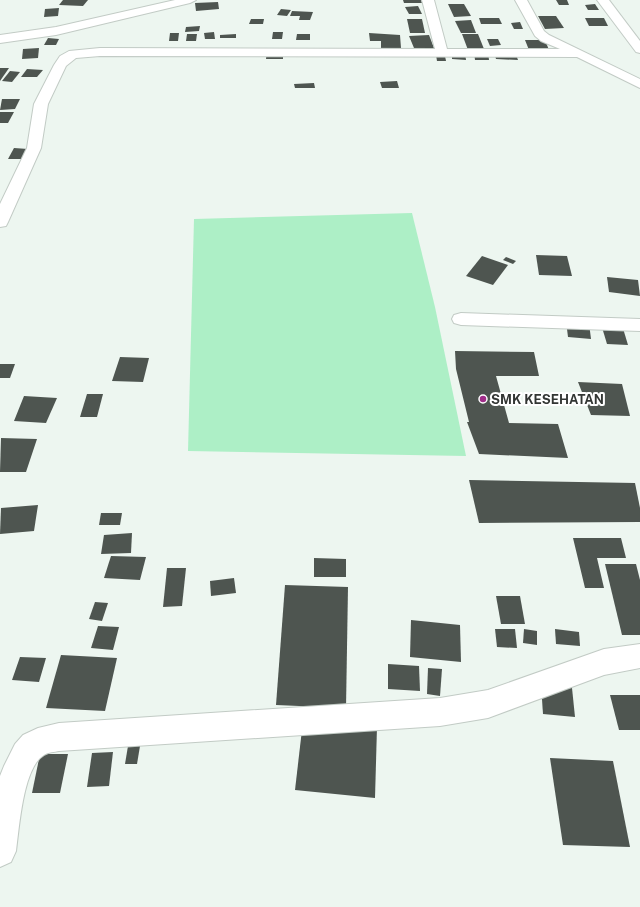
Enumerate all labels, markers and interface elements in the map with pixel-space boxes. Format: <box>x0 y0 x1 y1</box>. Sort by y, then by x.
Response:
place label: SMK KESEHATAN <box>491 392 604 407</box>
marker: SMK KESEHATAN <box>478 394 488 404</box>

